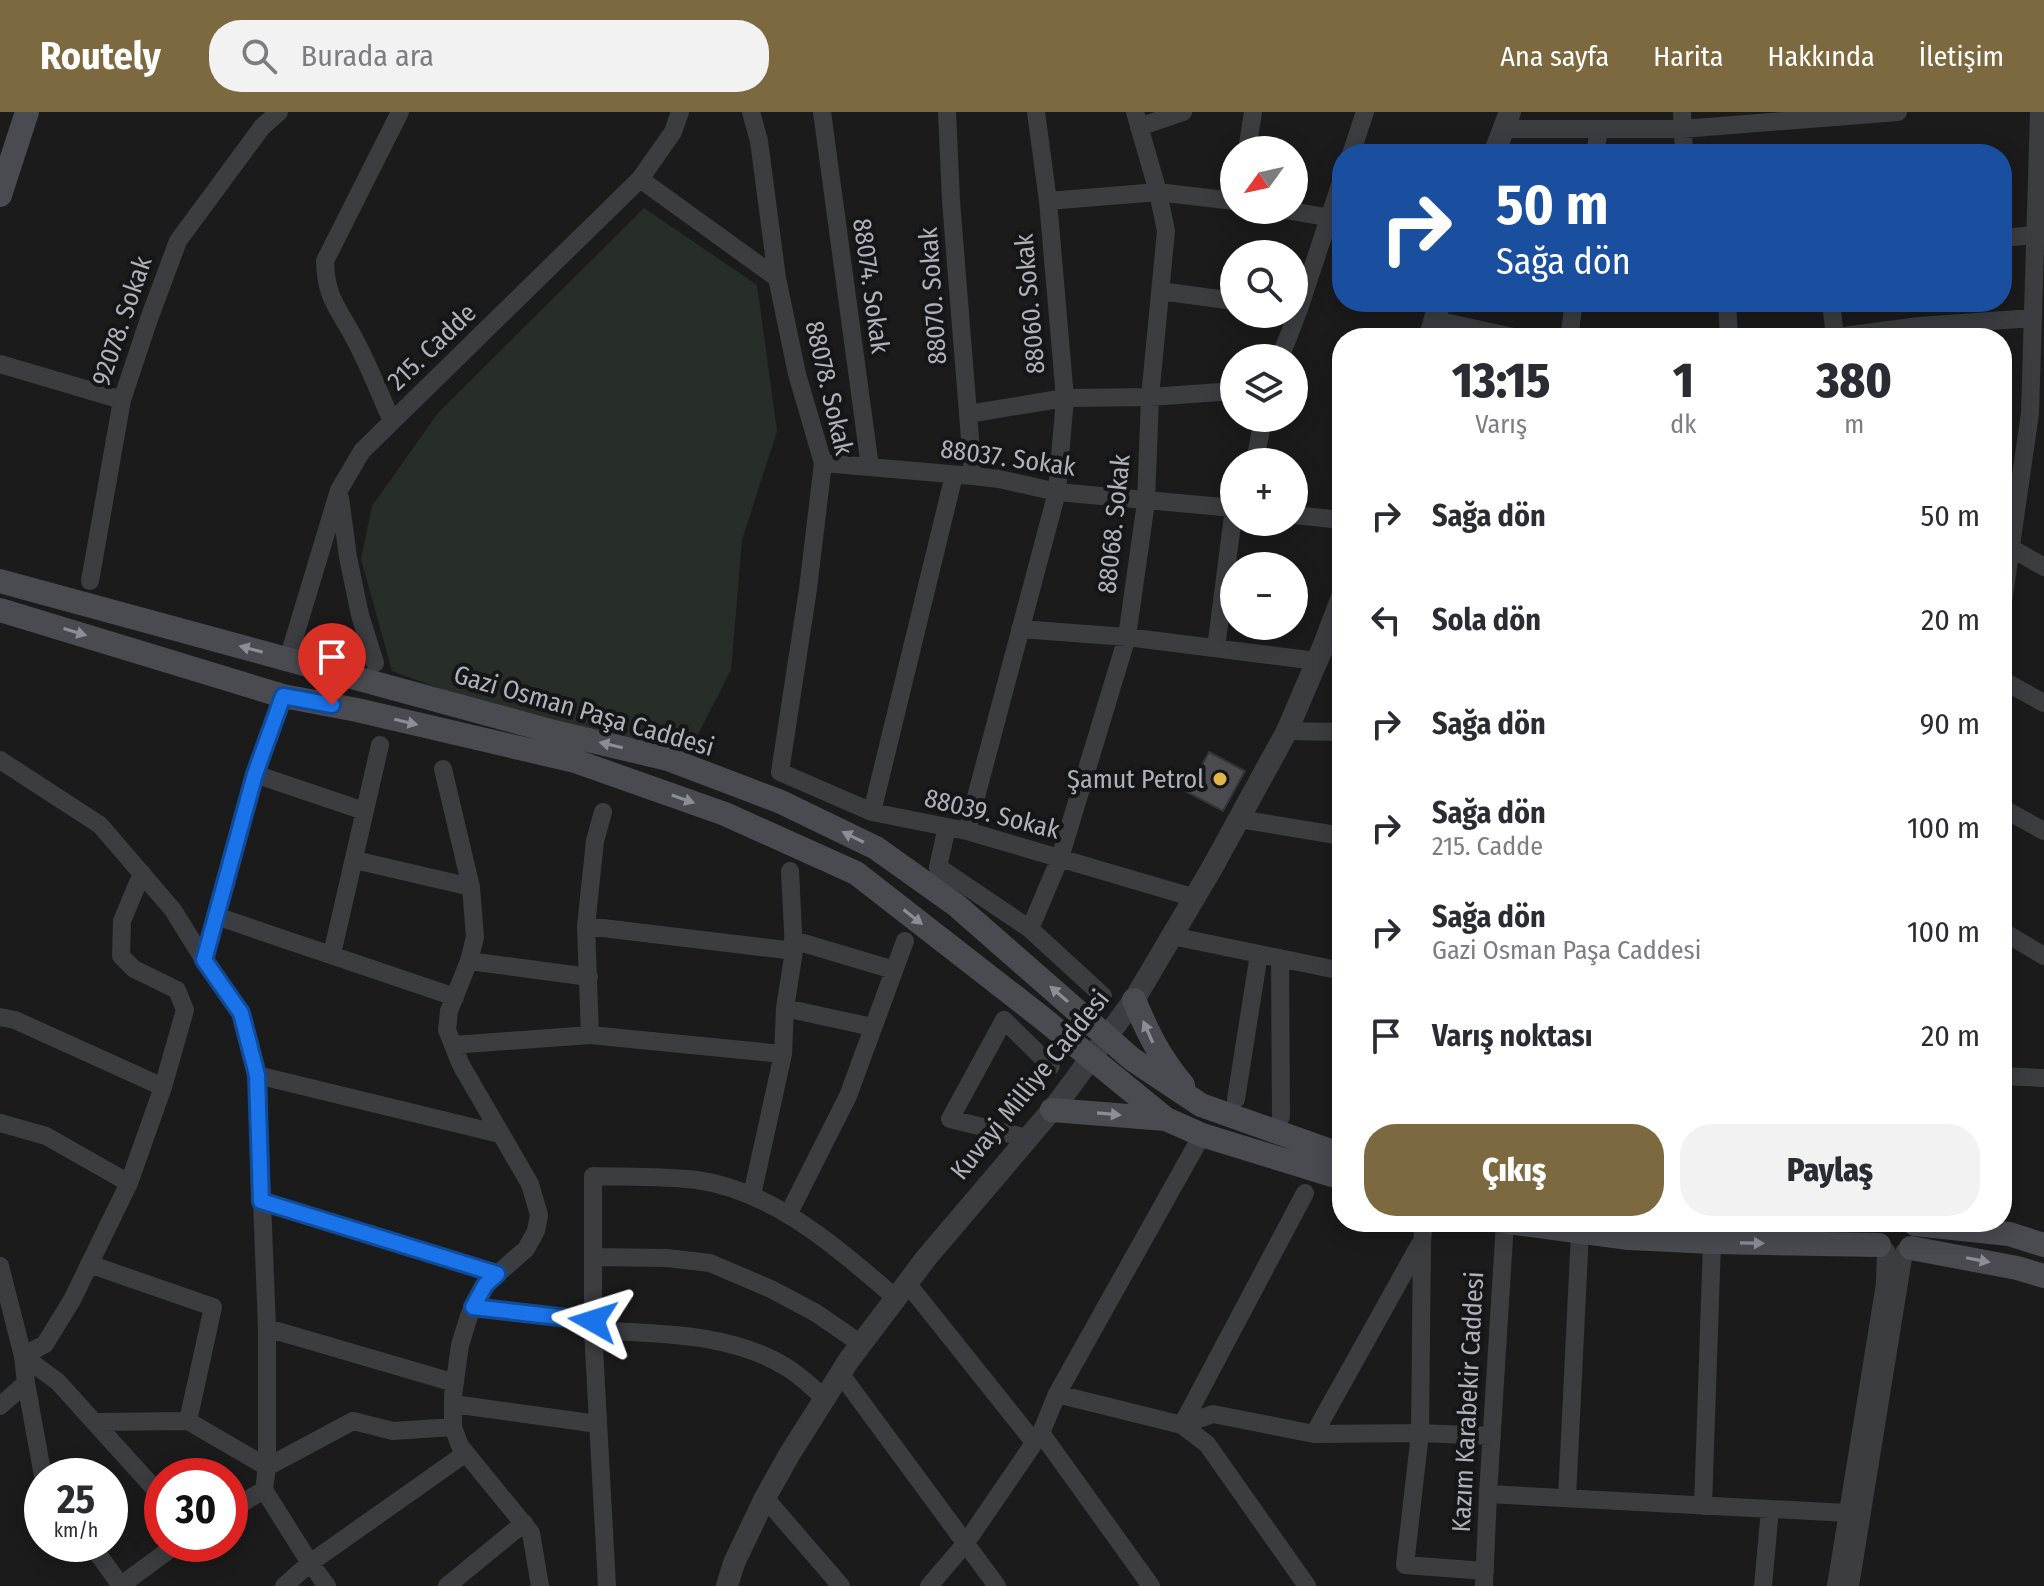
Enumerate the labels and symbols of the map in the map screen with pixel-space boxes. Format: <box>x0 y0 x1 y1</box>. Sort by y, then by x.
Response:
north arrow <box>1220 136 1308 224</box>
street label: 88074. Sokak <box>846 216 896 356</box>
street label: 88070. Sokak <box>913 225 953 366</box>
street label: 88060. Sokak <box>1008 232 1052 375</box>
street label: 92078. Sokak <box>85 252 159 390</box>
street label: 215. Cadde <box>381 297 483 397</box>
street label: 88078. Sokak <box>799 318 860 459</box>
street label: 88037. Sokak <box>938 433 1078 483</box>
street label: 88068. Sokak <box>1091 452 1137 595</box>
pin <box>298 623 366 705</box>
one-way arrow <box>63 626 87 639</box>
one-way arrow <box>239 643 264 655</box>
street label: Gazi Osman Paşa Caddesi <box>450 659 718 763</box>
one-way arrow <box>394 716 419 729</box>
one-way arrow <box>598 738 623 751</box>
place label: Şamut Petrol <box>1067 764 1204 795</box>
marker: Şamut Petrol <box>1211 770 1229 788</box>
street label: 88039. Sokak <box>921 782 1064 846</box>
one-way arrow <box>672 793 696 806</box>
one-way arrow <box>842 830 865 844</box>
one-way arrow <box>903 909 923 925</box>
street label: Kuvayi Milliye Caddesi <box>944 984 1116 1186</box>
one-way arrow <box>1049 986 1069 1004</box>
one-way arrow <box>1141 1020 1155 1044</box>
one-way arrow <box>1097 1108 1122 1121</box>
one-way arrow <box>1740 1236 1765 1249</box>
one-way arrow <box>1965 1255 1990 1267</box>
street label: Kazım Karabekir Caddesi <box>1446 1271 1490 1533</box>
position arrow <box>551 1279 635 1363</box>
speed limit sign: 30 <box>144 1458 248 1562</box>

